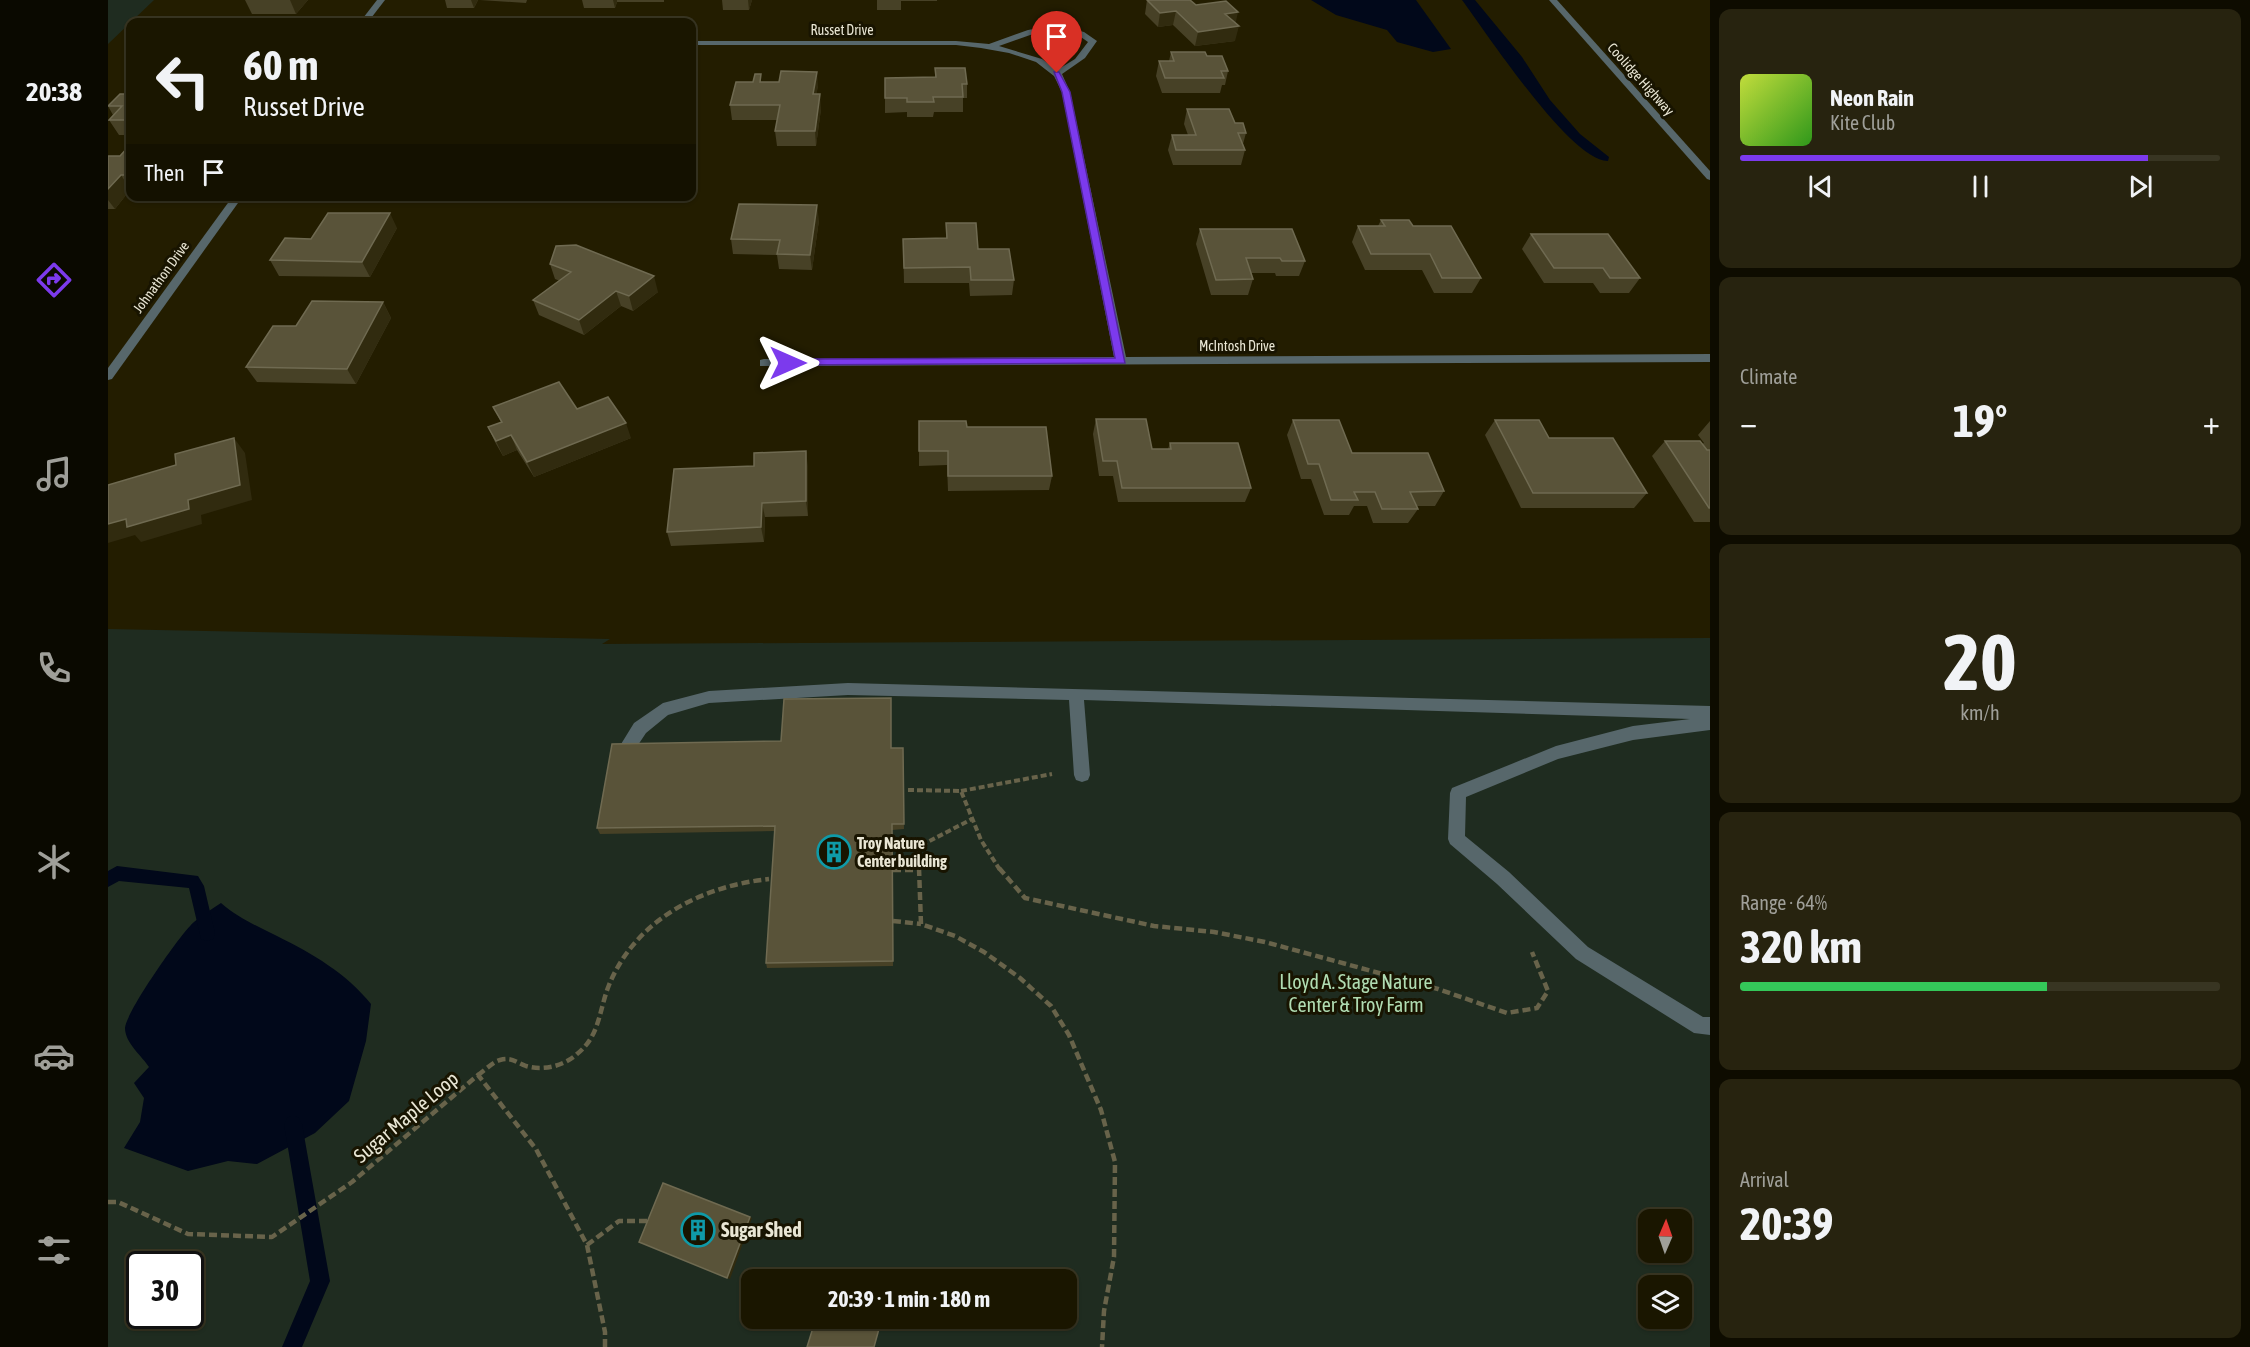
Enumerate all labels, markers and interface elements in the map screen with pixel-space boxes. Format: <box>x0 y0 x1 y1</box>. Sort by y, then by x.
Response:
pin <box>1031 11 1082 73</box>
icon: arrive <box>1040 20 1073 53</box>
street label: Russet Drive <box>810 22 874 38</box>
street label: Coolidge Highway <box>1604 40 1678 119</box>
text: 60 m <box>243 41 318 89</box>
icon: left <box>144 42 222 120</box>
text: 20:38 <box>26 76 82 107</box>
text: Neon Rain <box>1830 85 1914 111</box>
text: Russet Drive <box>243 91 365 122</box>
text: Kite Club <box>1830 111 1895 134</box>
icon: arrive <box>197 156 230 189</box>
text: Then <box>144 160 185 186</box>
icon: previous <box>1804 170 1837 203</box>
icon: pause <box>1964 170 1997 203</box>
icon: next <box>2124 170 2157 203</box>
street label: Johnathon Drive <box>130 238 192 316</box>
icon: directions <box>33 259 75 301</box>
position arrow <box>756 331 820 395</box>
street label: McIntosh Drive <box>1199 338 1275 354</box>
text: Climate <box>1740 365 1797 388</box>
text: 19° <box>1953 395 2007 447</box>
text: − <box>1740 403 1757 441</box>
text: + <box>2203 403 2220 441</box>
icon: music <box>33 453 75 495</box>
text: 20 <box>1943 617 2017 707</box>
icon: phone <box>33 647 75 689</box>
text: km/h <box>1960 701 2000 724</box>
building icon: Troy Nature Center building <box>816 834 852 870</box>
place label: Troy Nature Center building <box>857 834 947 870</box>
icon: climate <box>33 841 75 883</box>
text: Range · 64% <box>1740 891 1827 914</box>
text: 320 km <box>1740 921 1862 973</box>
park label: Lloyd A. Stage Nature Center & Troy Farm <box>1279 970 1433 1016</box>
icon: car <box>33 1035 75 1077</box>
street label: Sugar Maple Loop <box>349 1066 463 1167</box>
text: Arrival <box>1740 1168 1789 1191</box>
text: 20:39 <box>1740 1198 1834 1250</box>
north arrow <box>1638 1209 1692 1263</box>
map controls <box>1638 1209 1692 1329</box>
building icon: Sugar Shed <box>680 1212 716 1248</box>
place label: Sugar Shed <box>721 1218 802 1241</box>
icon: filters <box>33 1229 75 1271</box>
speed limit sign: 30 <box>126 1251 204 1329</box>
button: layers <box>1638 1275 1692 1329</box>
text: 20:39 · 1 min · 180 m <box>828 1286 990 1312</box>

